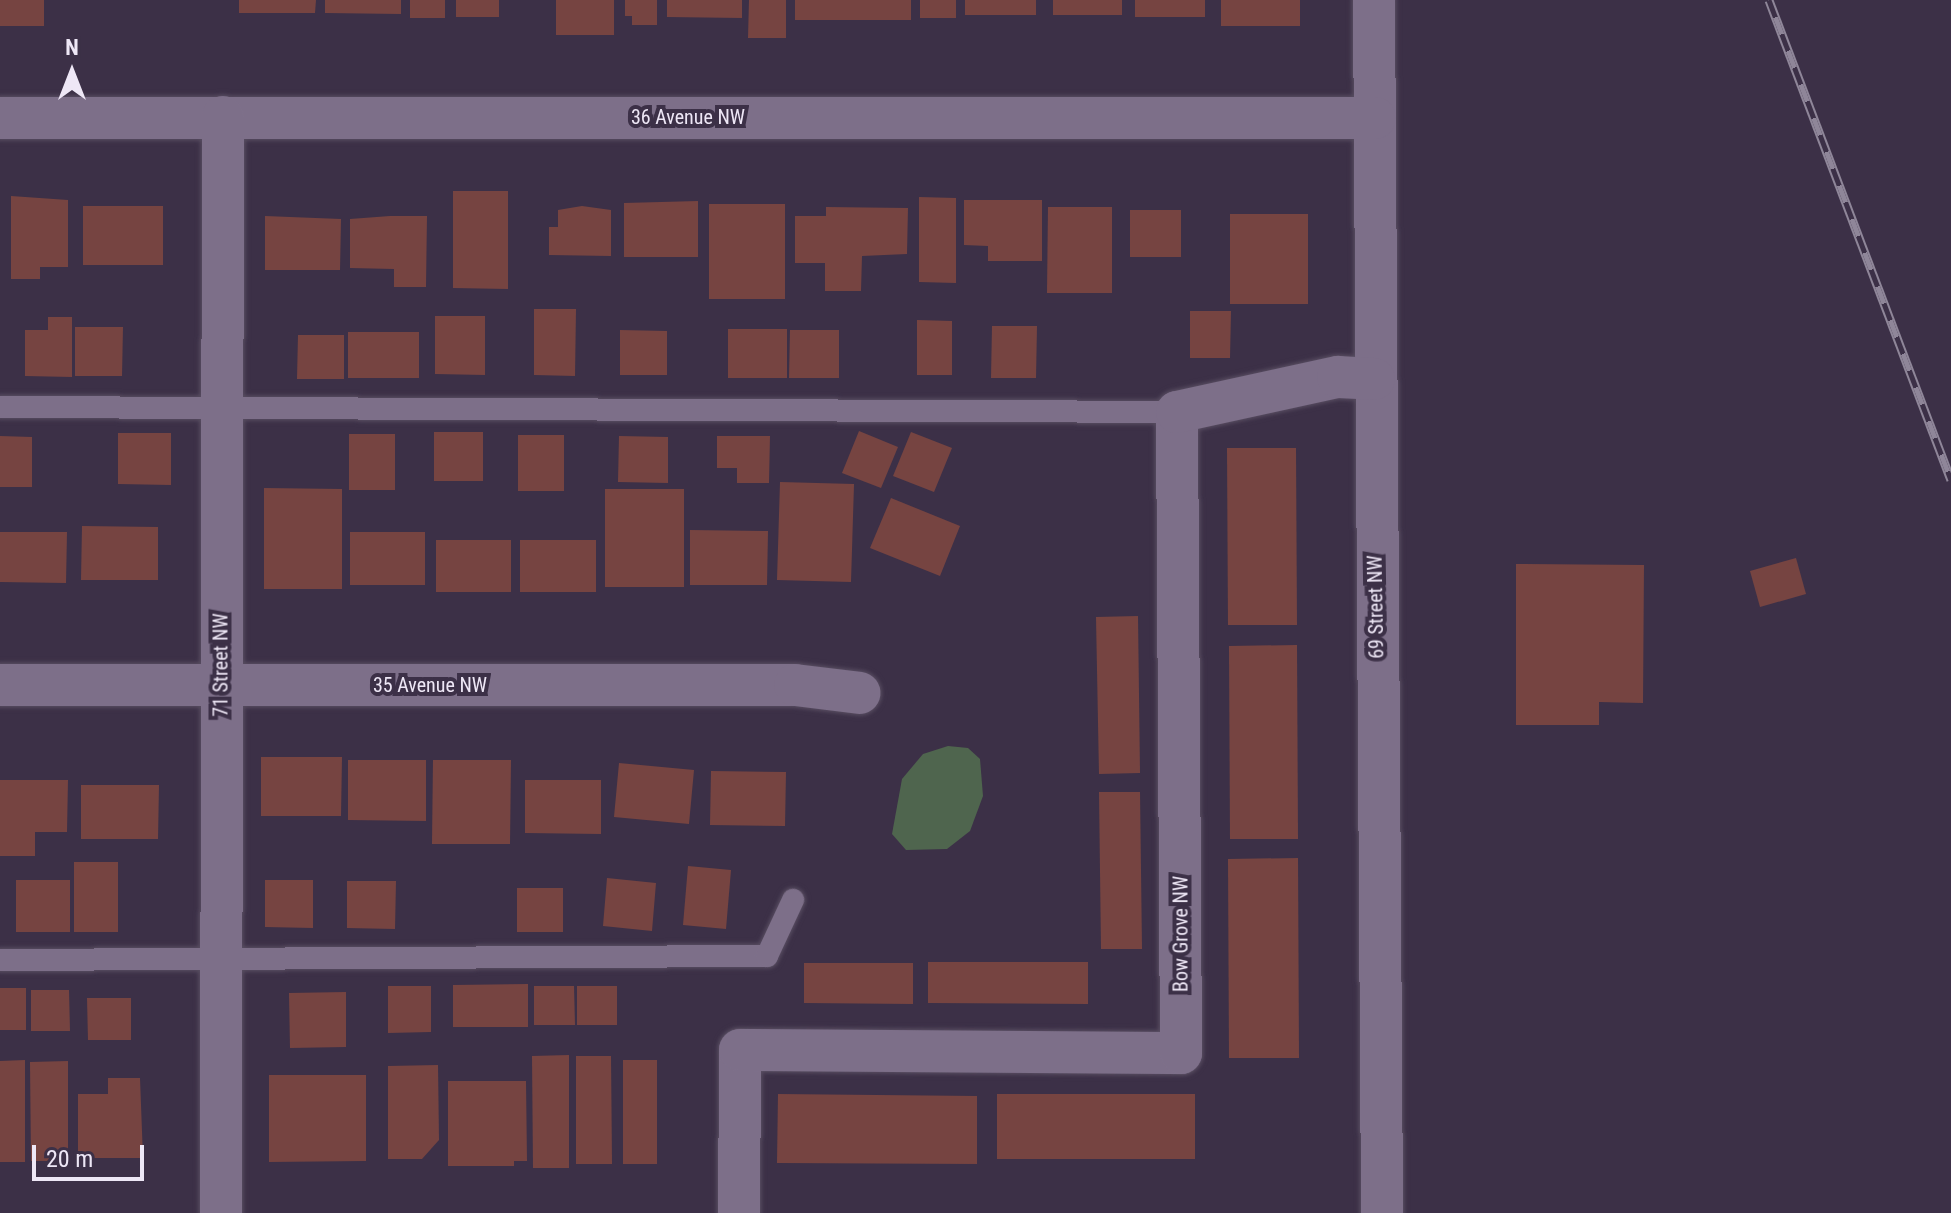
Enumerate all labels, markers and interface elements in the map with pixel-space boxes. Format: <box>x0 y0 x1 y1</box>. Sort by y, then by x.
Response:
north arrow <box>32 32 112 112</box>
text: N <box>65 35 79 60</box>
street label: 36 Avenue NW <box>631 105 745 129</box>
street label: 69 Street NW <box>1363 555 1389 659</box>
street label: 71 Street NW <box>209 613 233 717</box>
street label: 35 Avenue NW <box>373 673 487 697</box>
street label: Bow Grove NW <box>1169 876 1193 992</box>
scale bar <box>36 1129 148 1179</box>
text: 20 m <box>46 1145 93 1173</box>

